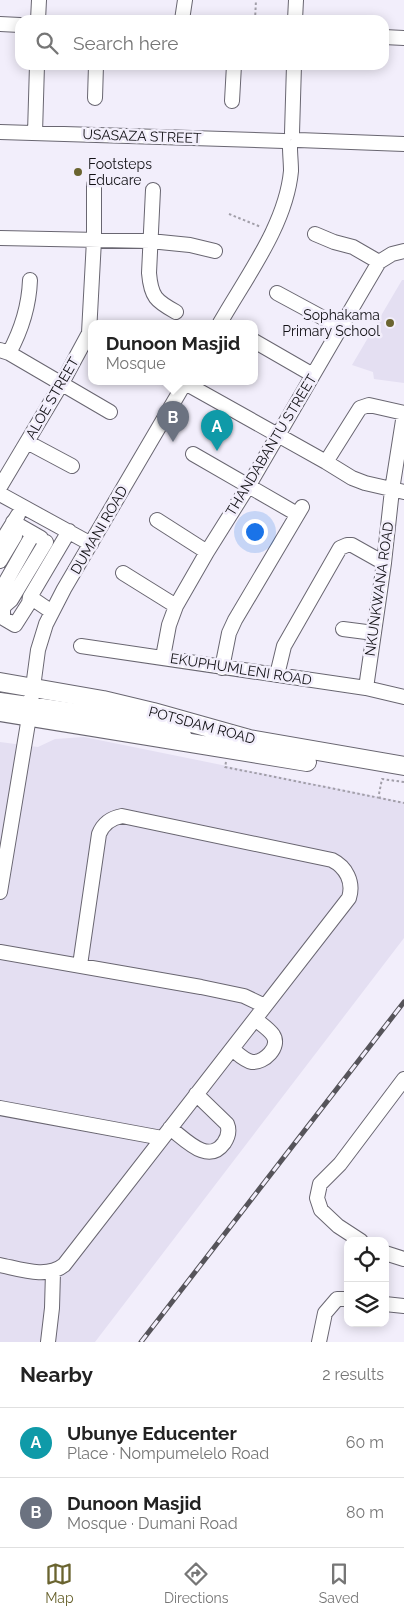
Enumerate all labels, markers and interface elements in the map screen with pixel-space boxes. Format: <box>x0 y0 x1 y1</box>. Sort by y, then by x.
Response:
search box <box>15 15 389 70</box>
icon: search <box>33 29 61 57</box>
text: Search here <box>73 32 179 54</box>
street label: USASAZA STREET <box>82 126 202 146</box>
place label: Footsteps Educare <box>88 156 152 188</box>
marker: Footsteps Educare <box>72 166 84 178</box>
place label: Sophakama Primary School <box>282 307 380 339</box>
marker: Sophakama Primary School <box>384 317 396 329</box>
popup <box>88 320 258 385</box>
text: Dunoon Masjid <box>106 332 240 354</box>
street label: ALOE STREET <box>22 354 82 442</box>
text: Mosque <box>106 354 166 373</box>
street label: THANDABANTU STREET <box>222 371 320 519</box>
pin: B <box>157 401 189 442</box>
pin: A <box>201 410 233 451</box>
street label: DUMANI ROAD <box>67 483 131 577</box>
your location <box>242 519 268 545</box>
street label: NKUNKWANA ROAD <box>362 521 396 657</box>
street label: EKUPHUMLENI ROAD <box>169 650 313 688</box>
street label: POTSDAM ROAD <box>147 703 257 747</box>
map controls <box>344 1237 389 1327</box>
button: locate <box>344 1237 389 1282</box>
button: layers <box>344 1282 389 1327</box>
text: Nearby <box>20 1362 93 1387</box>
text: 2 results <box>322 1365 384 1384</box>
text: Ubunye Educenter <box>67 1422 237 1444</box>
text: A <box>31 1433 41 1452</box>
text: 60 m <box>346 1433 384 1452</box>
text: Place · Nompumelelo Road <box>67 1444 269 1463</box>
text: Dunoon Masjid <box>67 1492 202 1514</box>
text: B <box>31 1503 41 1522</box>
text: 80 m <box>346 1503 384 1522</box>
text: Mosque · Dumani Road <box>67 1514 238 1533</box>
tab: Map <box>45 1560 74 1606</box>
tab: Directions <box>164 1560 229 1606</box>
tab: Saved <box>319 1560 359 1606</box>

